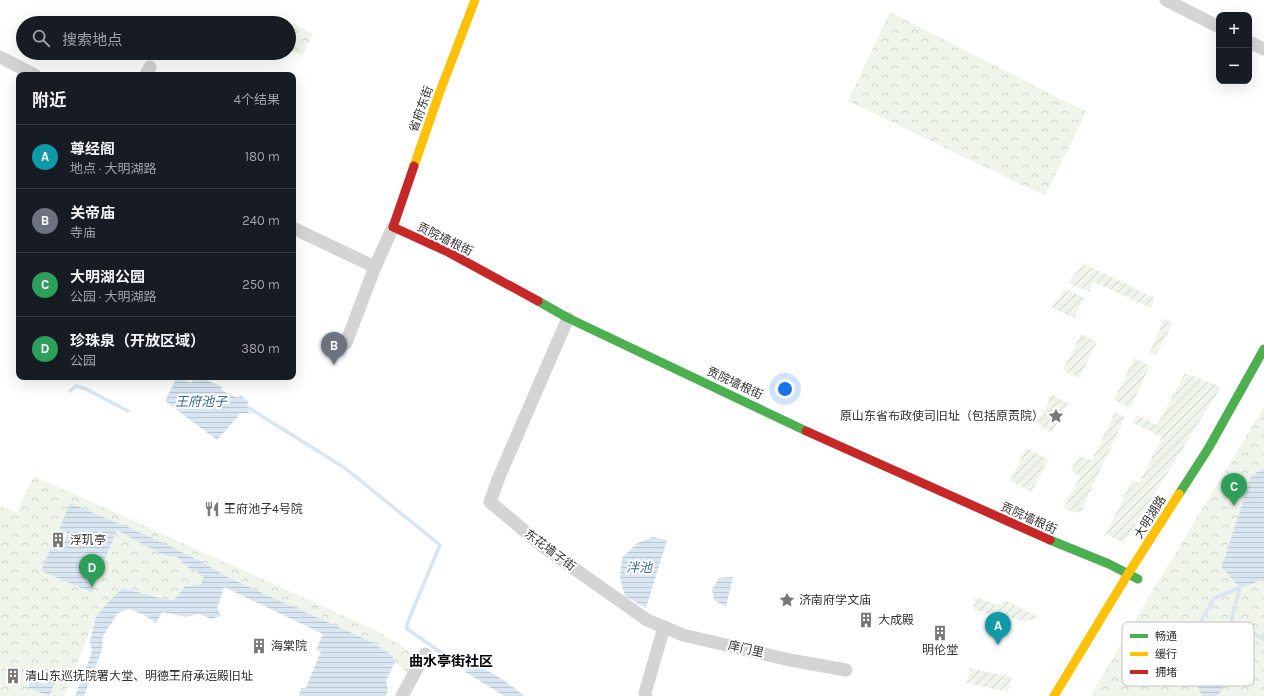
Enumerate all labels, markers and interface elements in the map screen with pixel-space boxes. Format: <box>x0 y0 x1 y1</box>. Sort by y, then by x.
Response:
map controls <box>1216 12 1252 84</box>
button: + <box>1216 12 1252 48</box>
search box <box>16 16 296 60</box>
icon: search <box>30 27 52 49</box>
text: 搜索地点 <box>62 31 122 49</box>
button: − <box>1216 48 1252 84</box>
street label: 省府东街 <box>406 84 436 134</box>
text: 附近 <box>32 90 66 110</box>
text: 4个结果 <box>234 92 280 107</box>
text: 尊经阁 <box>70 140 115 158</box>
text: A <box>41 149 49 164</box>
text: 180 m <box>245 149 280 164</box>
text: 地点 · 大明湖路 <box>70 161 157 176</box>
text: 关帝庙 <box>70 204 115 222</box>
text: B <box>41 213 49 228</box>
text: 240 m <box>242 213 280 228</box>
street label: 贡院墙根街 <box>415 220 475 258</box>
text: 寺庙 <box>70 225 96 240</box>
text: 大明湖公园 <box>70 268 145 286</box>
text: C <box>41 277 49 292</box>
text: 250 m <box>242 277 280 292</box>
text: 公园 · 大明湖路 <box>70 289 157 304</box>
text: 珍珠泉（开放区域） <box>70 332 205 350</box>
pin: B <box>321 332 347 365</box>
text: D <box>41 341 49 356</box>
text: 380 m <box>241 341 280 356</box>
text: 公园 <box>70 353 96 368</box>
street label: 贡院墙根街 <box>705 364 765 402</box>
your location <box>775 379 795 399</box>
water label: 王府池子 <box>175 394 228 409</box>
place icon: 原山东省布政使司旧址（包括原贡院） <box>1047 407 1065 425</box>
place label: 原山东省布政使司旧址（包括原贡院） <box>840 409 1044 423</box>
pin: C <box>1221 473 1247 506</box>
street label: 大明湖路 <box>1131 493 1169 541</box>
street label: 贡院墙根街 <box>999 499 1059 537</box>
restaurant icon: 王府池子4号院 <box>203 500 221 518</box>
place label: 王府池子4号院 <box>224 502 303 516</box>
street label: 东花墙子街 <box>522 526 578 574</box>
building icon: 浮玑亭 <box>49 531 67 549</box>
place label: 浮玑亭 <box>70 533 106 547</box>
pin: D <box>79 554 105 587</box>
water label: 泮池 <box>626 560 654 575</box>
place icon: 济南府学文庙 <box>778 591 796 609</box>
place label: 济南府学文庙 <box>799 593 871 607</box>
building icon: 大成殿 <box>857 611 875 629</box>
pin: A <box>985 612 1011 645</box>
place label: 大成殿 <box>878 613 914 627</box>
legend <box>1122 622 1254 686</box>
building icon: 明伦堂 <box>931 624 949 642</box>
text: 畅通 <box>1155 630 1177 643</box>
building icon: 海棠院 <box>250 637 268 655</box>
street label: 庠门里 <box>727 638 765 660</box>
place label: 海棠院 <box>271 639 307 653</box>
place label: 明伦堂 <box>922 643 958 657</box>
text: 缓行 <box>1155 648 1177 661</box>
district label: 曲水亭街社区 <box>409 653 493 670</box>
text: 拥堵 <box>1155 666 1177 679</box>
building icon: 清山东巡抚院署大堂、明德王府承运殿旧址 <box>4 667 22 685</box>
place label: 清山东巡抚院署大堂、明德王府承运殿旧址 <box>25 669 253 683</box>

